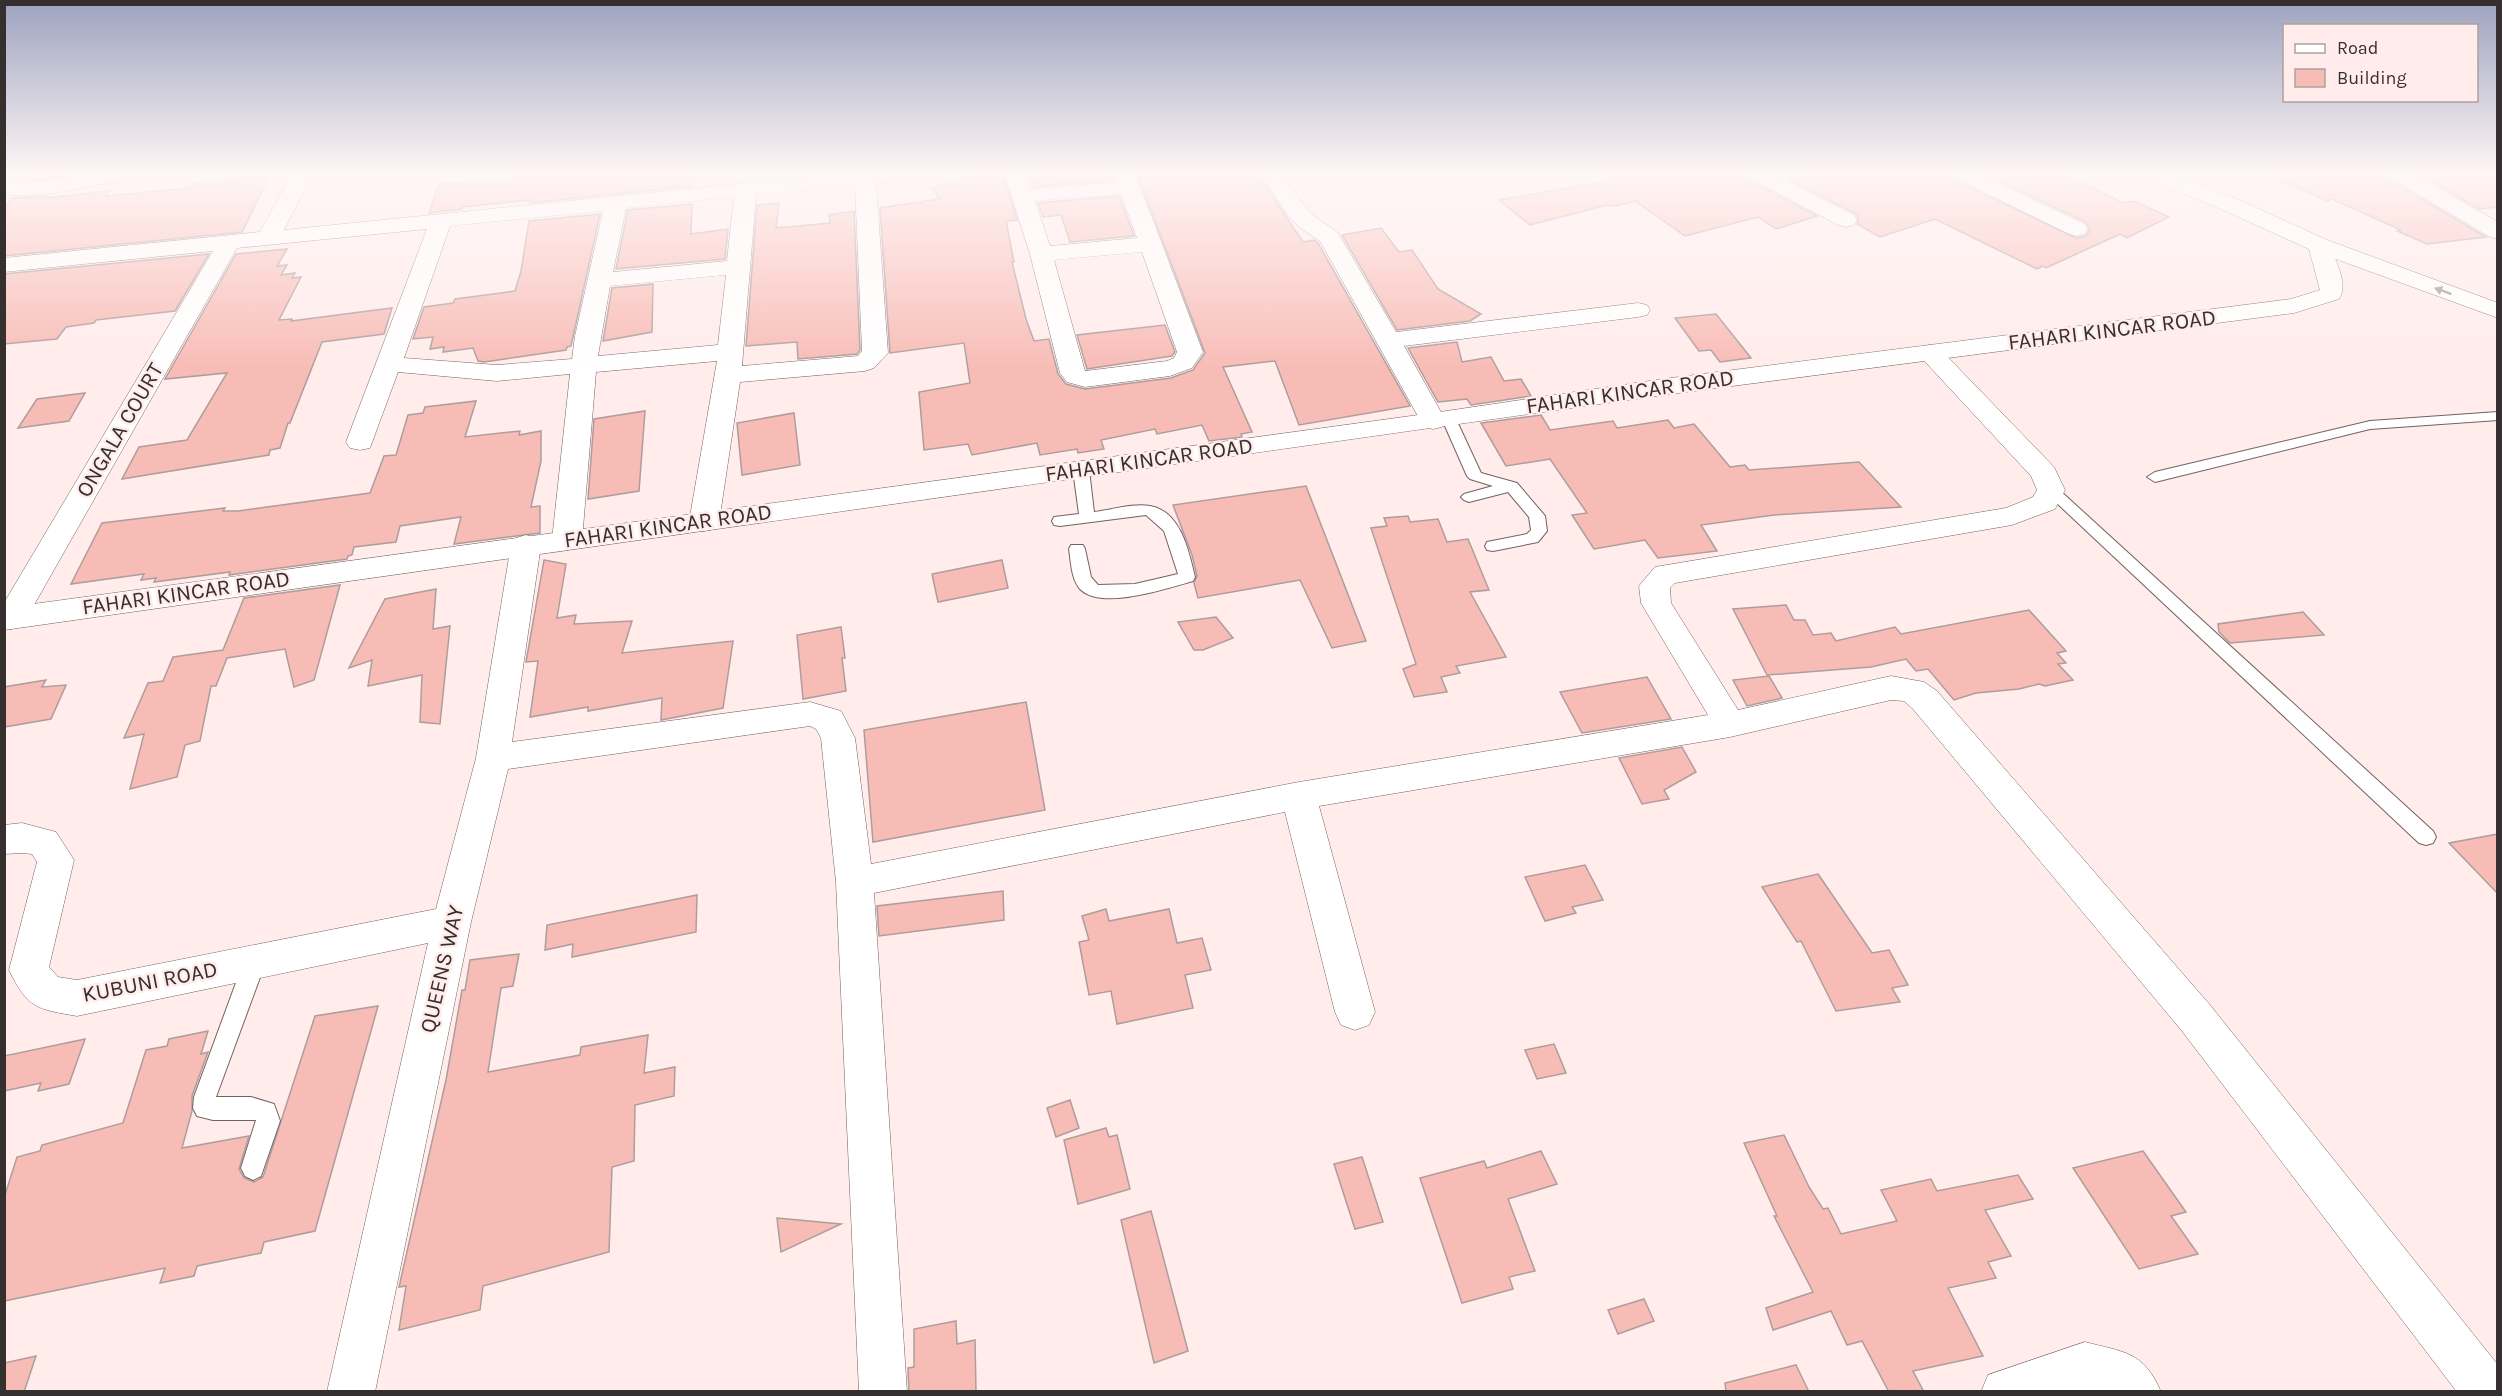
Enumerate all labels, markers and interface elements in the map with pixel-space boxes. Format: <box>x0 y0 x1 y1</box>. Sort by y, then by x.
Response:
legend <box>2283 24 2478 102</box>
text: Road <box>2337 37 2378 59</box>
text: Building <box>2337 67 2407 89</box>
one-way arrow <box>2433 285 2451 295</box>
street label: FAHARI KINCAR ROAD <box>2007 304 2217 356</box>
street label: ONGALA COURT <box>71 358 169 502</box>
street label: FAHARI KINCAR ROAD <box>1525 365 1735 419</box>
street label: FAHARI KINCAR ROAD <box>1044 433 1254 487</box>
street label: FAHARI KINCAR ROAD <box>563 499 773 553</box>
street label: FAHARI KINCAR ROAD <box>81 566 291 620</box>
street label: QUEENS WAY <box>415 903 469 1035</box>
street label: KUBUNI ROAD <box>80 956 220 1008</box>

